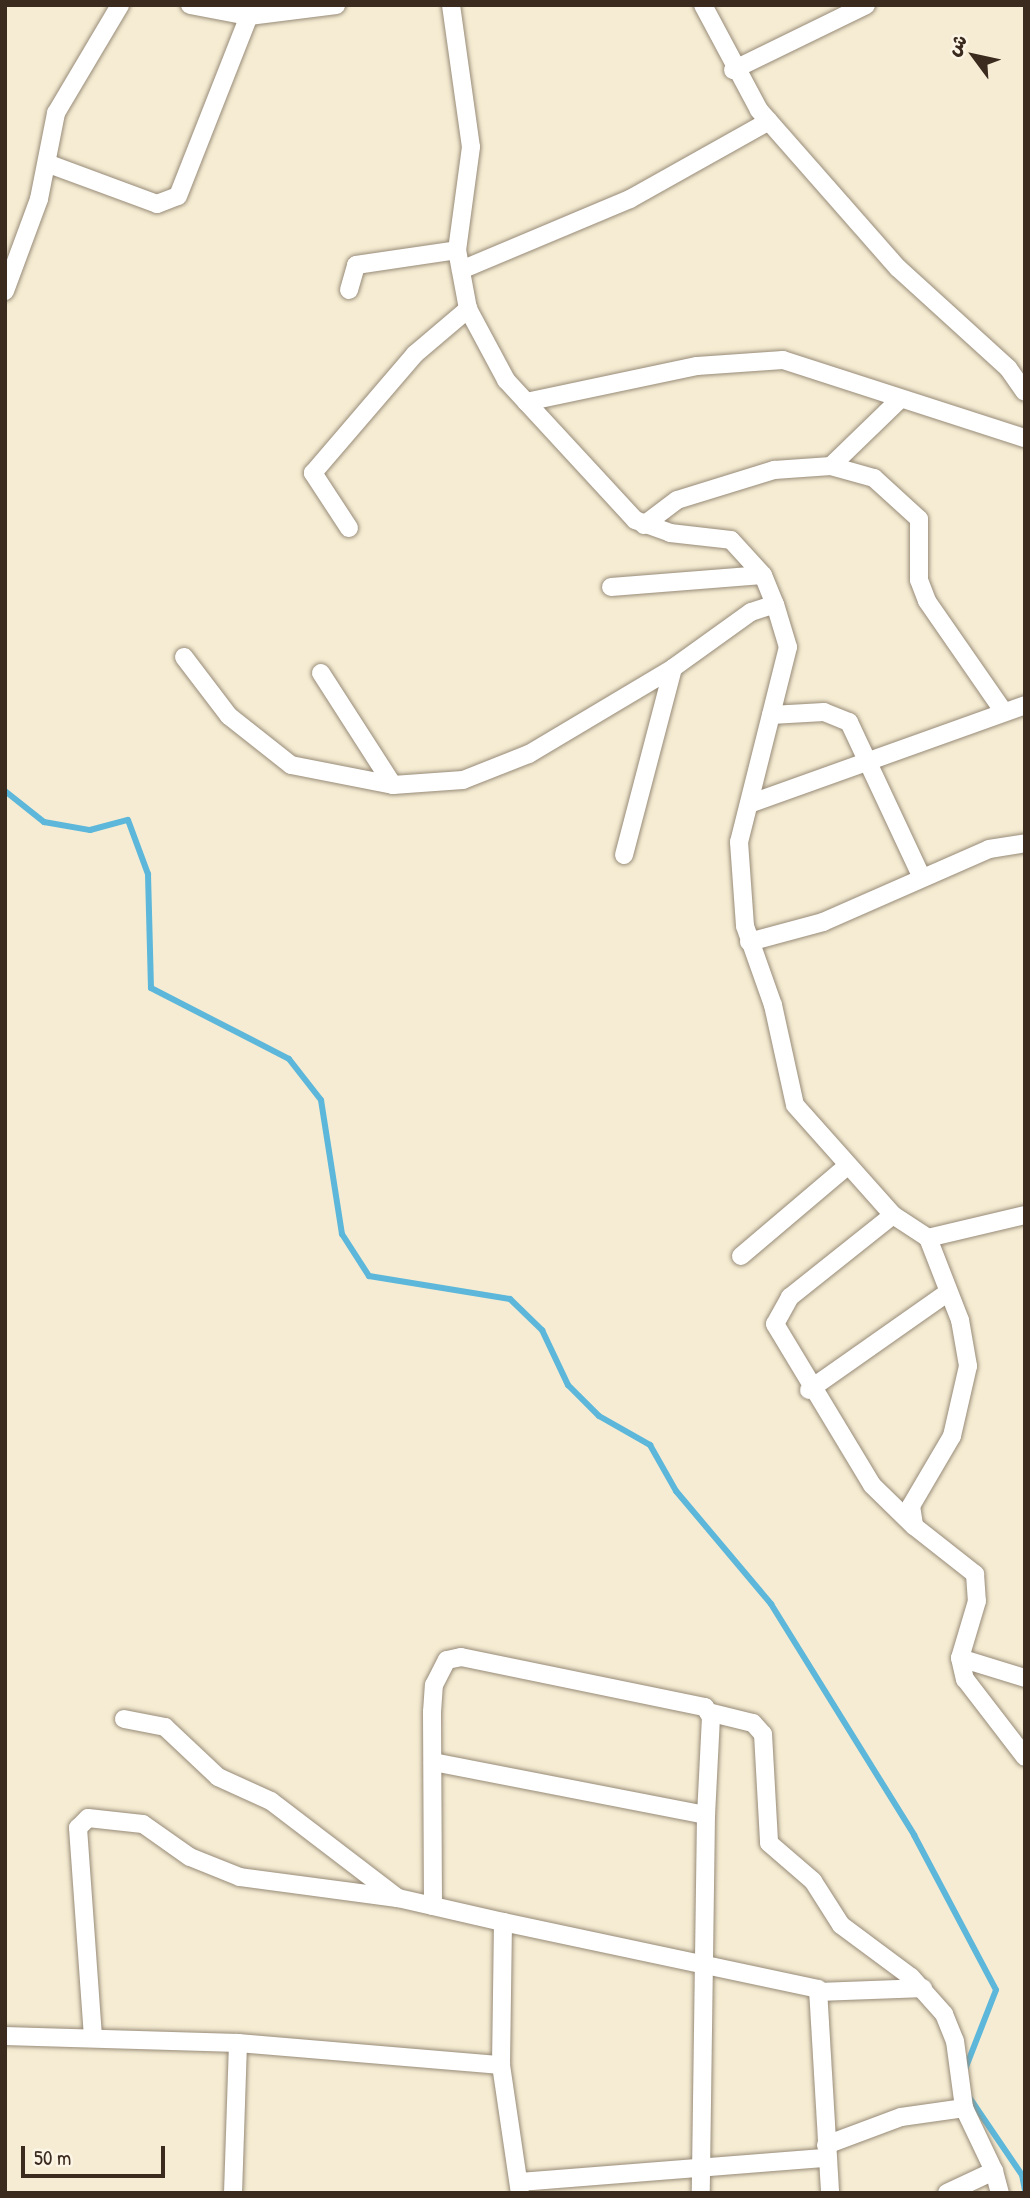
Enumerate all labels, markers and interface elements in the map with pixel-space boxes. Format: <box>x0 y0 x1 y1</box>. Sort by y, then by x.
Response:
north arrow <box>939 21 1009 91</box>
text: ش <box>940 29 973 60</box>
scale bar <box>24 2132 168 2176</box>
text: 50 m <box>34 2143 71 2172</box>

